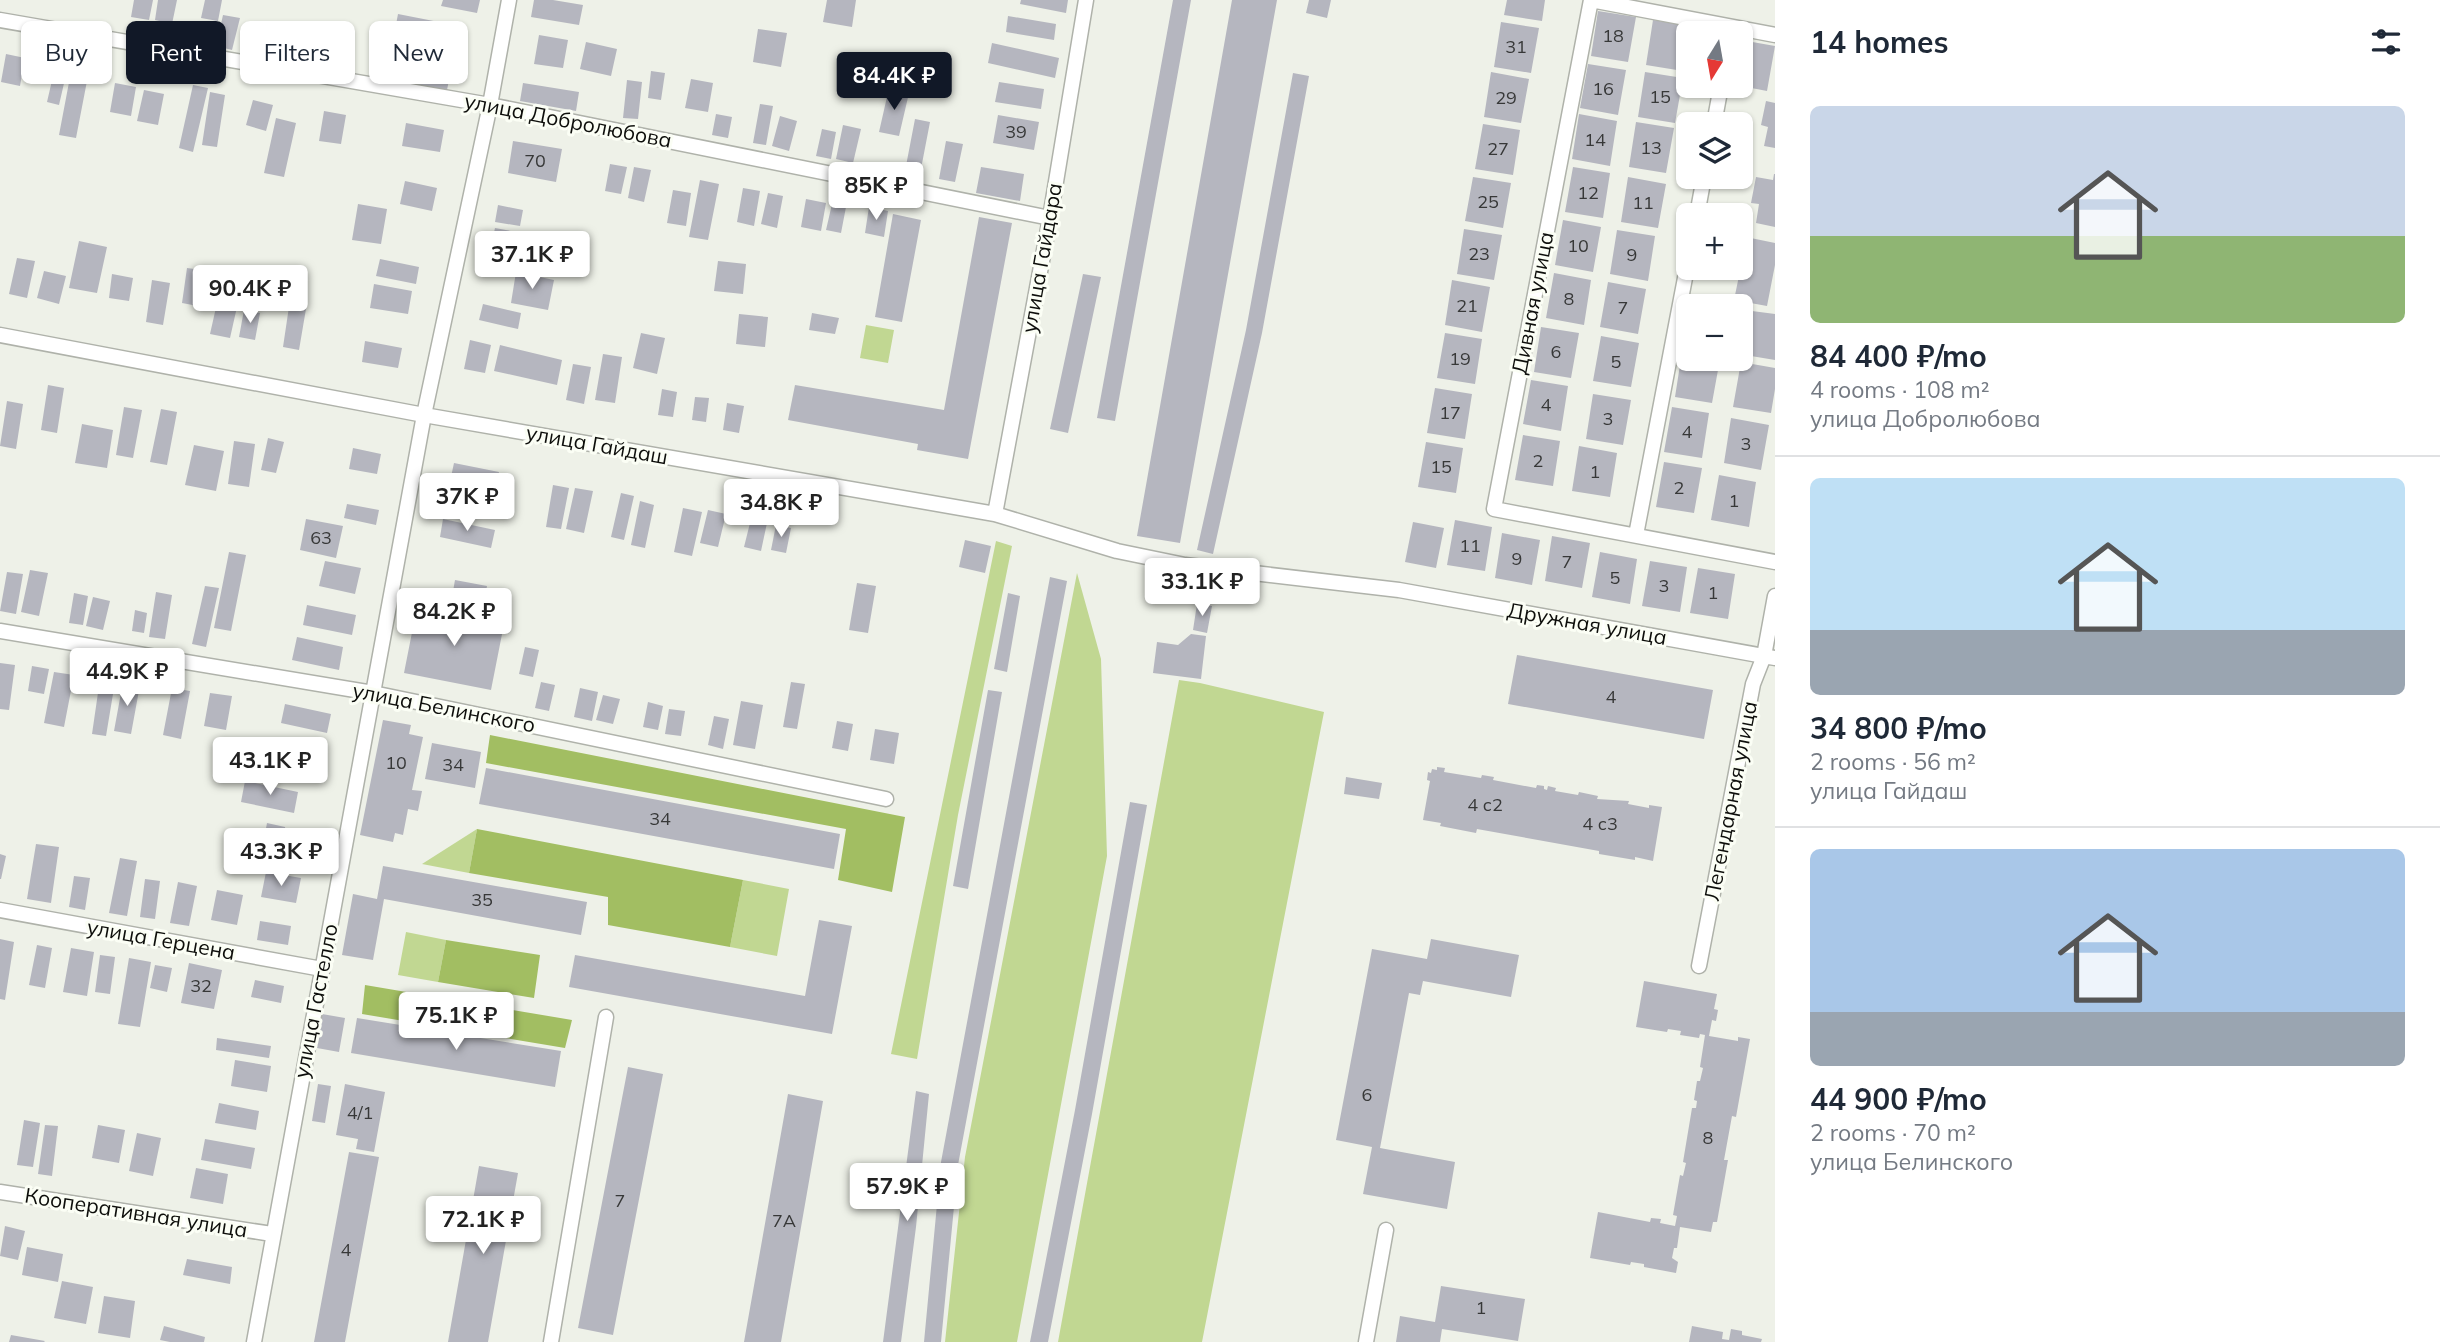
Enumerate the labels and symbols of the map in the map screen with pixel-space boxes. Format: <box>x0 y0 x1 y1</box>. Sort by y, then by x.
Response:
north arrow <box>1676 21 1754 98</box>
house number: 18 <box>1602 24 1624 47</box>
house number: 31 <box>1505 35 1527 58</box>
pin: 84.4K ₽ <box>829 52 959 112</box>
house number: 16 <box>1592 77 1614 100</box>
house number: 15 <box>1649 85 1671 108</box>
house number: 29 <box>1495 86 1517 109</box>
street label: улица Добролюбова <box>462 87 674 153</box>
house number: 39 <box>1005 120 1027 143</box>
house number: 14 <box>1584 128 1606 151</box>
house number: 13 <box>1640 136 1662 159</box>
house number: 27 <box>1487 137 1509 160</box>
house number: 70 <box>524 149 546 172</box>
pin: 85K ₽ <box>827 162 925 222</box>
street label: улица Гайдара <box>1015 181 1067 335</box>
house number: 12 <box>1577 181 1599 204</box>
house number: 25 <box>1477 190 1499 213</box>
house number: 11 <box>1632 191 1654 214</box>
street label: Дивная улица <box>1505 229 1559 376</box>
pin: 37.1K ₽ <box>467 232 597 291</box>
house number: 10 <box>1567 234 1589 257</box>
house number: 23 <box>1468 242 1490 265</box>
house number: 9 <box>1627 243 1637 266</box>
pin: 90.4K ₽ <box>185 266 315 325</box>
house number: 8 <box>1564 287 1574 310</box>
house number: 21 <box>1456 294 1478 317</box>
house number: 7 <box>1618 296 1628 319</box>
house number: 6 <box>1551 340 1561 363</box>
house number: 19 <box>1449 347 1471 370</box>
house number: 5 <box>1611 350 1622 373</box>
house number: 4 <box>1541 393 1552 416</box>
house number: 17 <box>1439 401 1461 424</box>
house number: 3 <box>1603 407 1613 430</box>
street label: улица Гайдаш <box>524 419 670 469</box>
house number: 4 <box>1682 420 1693 443</box>
house number: 3 <box>1741 432 1751 455</box>
house number: 2 <box>1533 449 1543 472</box>
house number: 15 <box>1430 455 1452 478</box>
house number: 1 <box>1590 460 1600 483</box>
pin: 37K ₽ <box>418 474 516 533</box>
house number: 2 <box>1674 476 1684 499</box>
pin: 34.8K ₽ <box>716 480 846 539</box>
house number: 1 <box>1729 489 1739 512</box>
house number: 63 <box>310 526 332 549</box>
house number: 11 <box>1459 534 1481 557</box>
house number: 9 <box>1512 547 1522 570</box>
house number: 7 <box>1562 550 1572 573</box>
pin: 33.1K ₽ <box>1137 558 1267 618</box>
house number: 5 <box>1610 566 1621 589</box>
house number: 3 <box>1659 574 1669 597</box>
house number: 1 <box>1708 581 1718 604</box>
pin: 84.2K ₽ <box>389 588 519 648</box>
street label: Дружная улица <box>1505 596 1669 650</box>
pin: 44.9K ₽ <box>62 648 192 708</box>
street label: улица Белинского <box>351 677 538 737</box>
house number: 4 <box>1606 685 1617 708</box>
street label: Легендарная улица <box>1698 699 1762 903</box>
pin: 43.1K ₽ <box>205 738 335 797</box>
house number: 10 <box>385 751 407 774</box>
house number: 34 <box>442 753 464 776</box>
house number: 4 с2 <box>1467 793 1503 816</box>
house number: 34 <box>649 807 671 830</box>
house number: 4 с3 <box>1582 812 1618 835</box>
pin: 43.3K ₽ <box>216 828 346 888</box>
house number: 35 <box>471 888 493 911</box>
street label: улица Герцена <box>85 913 237 965</box>
street label: улица Гастелло <box>287 921 343 1080</box>
house number: 32 <box>190 974 212 997</box>
pin: 75.1K ₽ <box>391 992 521 1052</box>
house number: 6 <box>1362 1083 1372 1106</box>
house number: 4/1 <box>347 1101 373 1124</box>
house number: 8 <box>1703 1126 1713 1149</box>
pin: 57.9K ₽ <box>842 1164 972 1223</box>
street label: Кооперативная улица <box>23 1182 249 1242</box>
house number: 7 <box>615 1189 625 1212</box>
pin: 72.1K ₽ <box>418 1196 548 1256</box>
house number: 7А <box>772 1209 796 1232</box>
house number: 4 <box>341 1238 352 1261</box>
house number: 1 <box>1476 1296 1486 1319</box>

